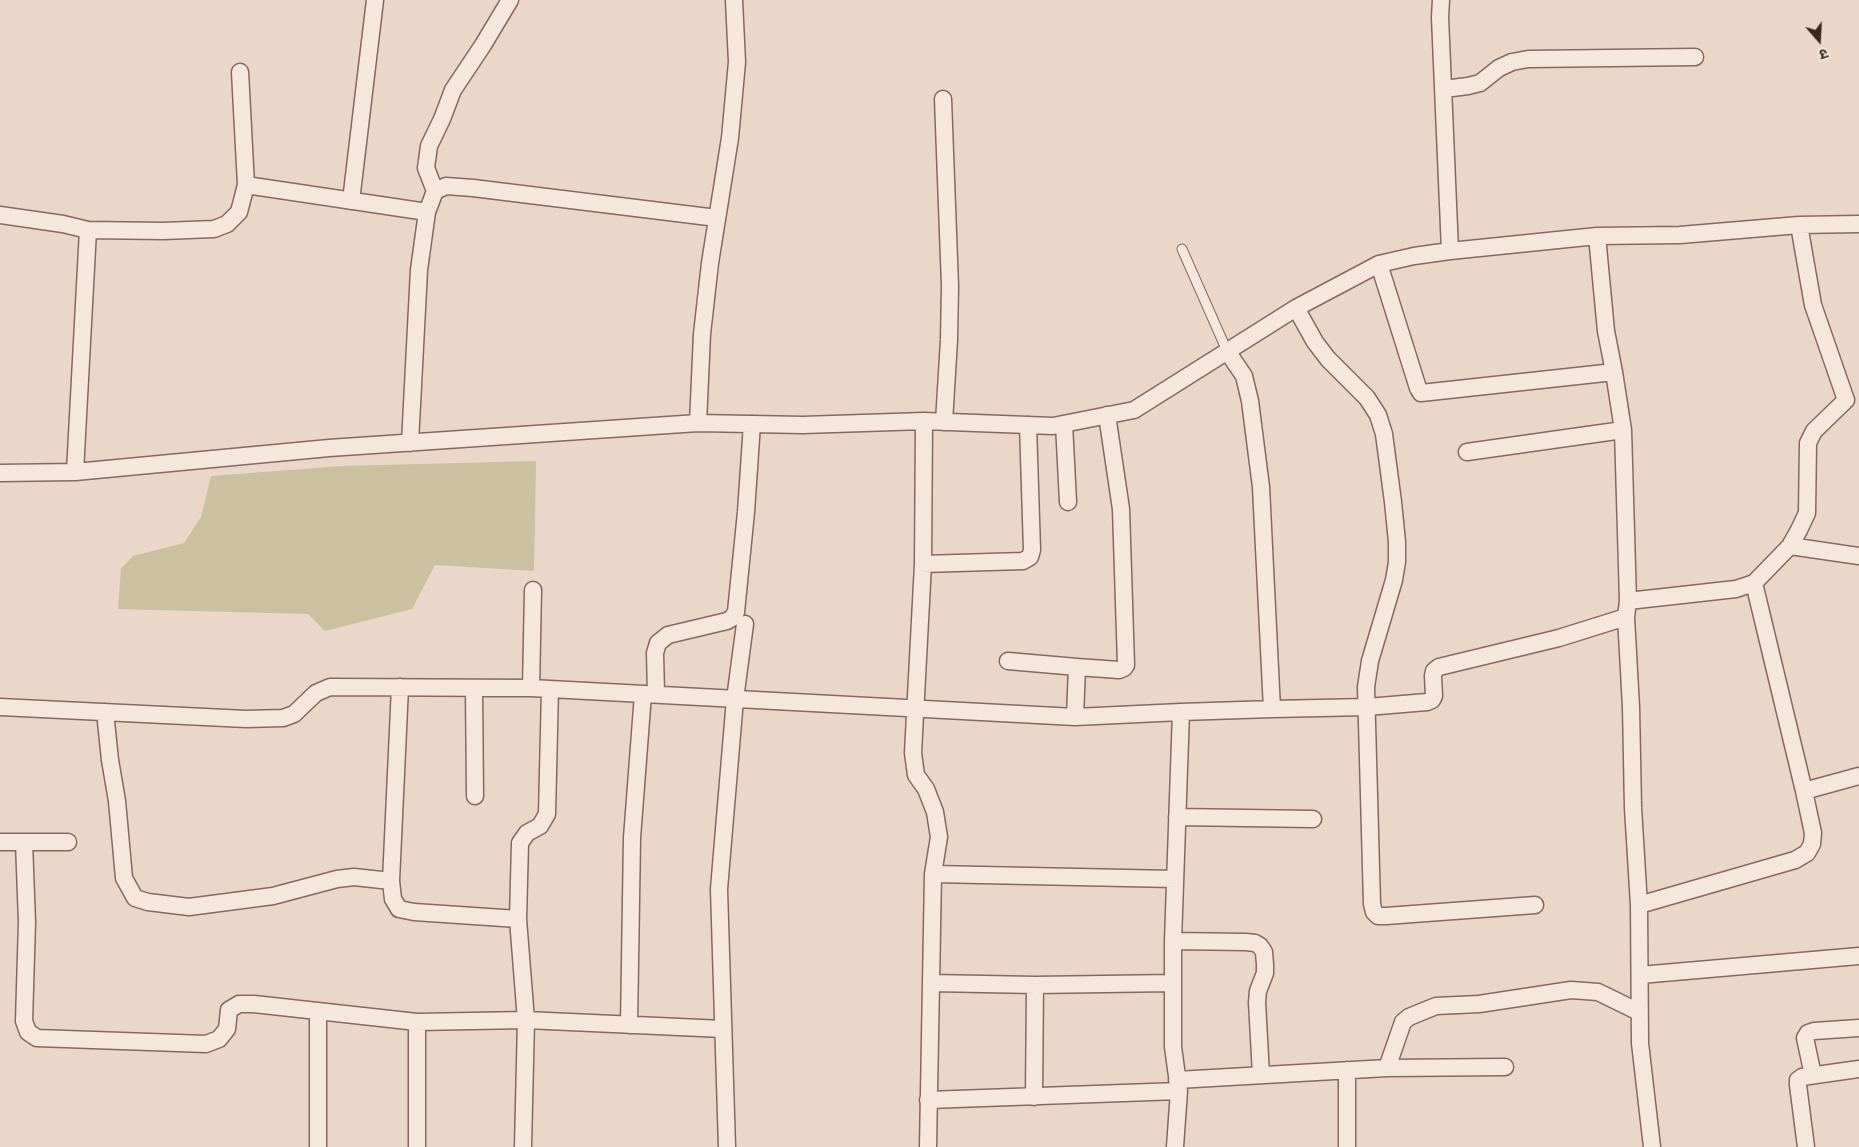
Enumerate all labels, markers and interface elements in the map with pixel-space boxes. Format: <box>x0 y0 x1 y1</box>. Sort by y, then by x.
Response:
north arrow <box>1794 15 1844 65</box>
text: उ <box>1817 44 1831 65</box>

